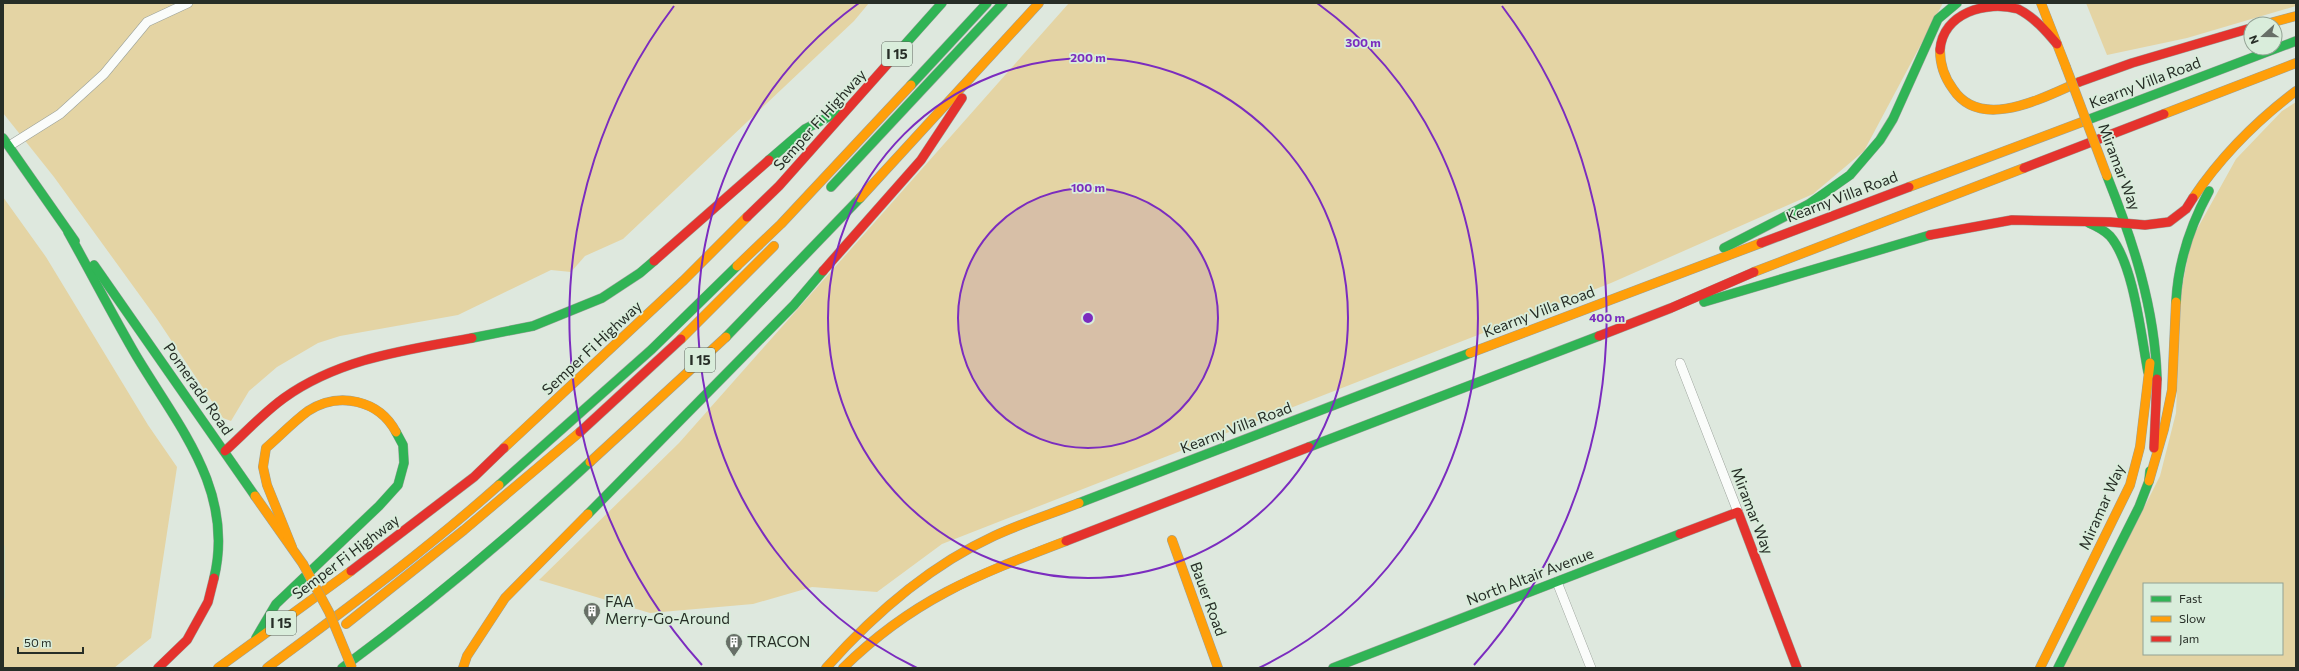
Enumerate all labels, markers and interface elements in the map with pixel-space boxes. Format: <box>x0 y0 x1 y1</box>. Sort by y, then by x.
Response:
north arrow <box>2243 16 2283 56</box>
text: N <box>2246 34 2261 46</box>
text: 300 m <box>1345 35 1381 49</box>
road number: I 15 <box>882 42 912 66</box>
text: 200 m <box>1070 50 1106 64</box>
street label: Kearny Villa Road <box>2086 53 2203 112</box>
street label: Semper Fi Highway <box>769 65 870 174</box>
street label: Miramar Way <box>2095 121 2145 213</box>
street label: Kearny Villa Road <box>1783 167 1900 226</box>
text: 100 m <box>1071 180 1105 194</box>
street label: Kearny Villa Road <box>1480 282 1597 341</box>
street label: Semper Fi Highway <box>538 296 645 398</box>
text: 400 m <box>1589 310 1625 324</box>
centre of rings <box>1081 311 1095 325</box>
street label: Pomerado Road <box>160 339 237 438</box>
road number: I 15 <box>685 348 715 372</box>
street label: Kearny Villa Road <box>1177 398 1294 457</box>
street label: Miramar Way <box>2074 461 2128 552</box>
street label: Miramar Way <box>1728 465 1778 557</box>
street label: Semper Fi Highway <box>288 510 403 602</box>
street label: North Altair Avenue <box>1464 543 1596 609</box>
street label: Bauer Road <box>1187 559 1231 638</box>
legend <box>2143 583 2283 655</box>
text: Fast <box>2179 591 2202 605</box>
place label: FAA Merry-Go-Around <box>605 592 730 627</box>
building icon: FAA Merry-Go-Around <box>582 601 602 626</box>
road number: I 15 <box>266 611 296 635</box>
text: Slow <box>2179 611 2206 625</box>
scale bar <box>18 629 83 655</box>
text: Jam <box>2179 631 2199 646</box>
building icon: TRACON <box>724 632 744 657</box>
place label: TRACON <box>747 632 810 650</box>
text: 50 m <box>24 635 52 649</box>

